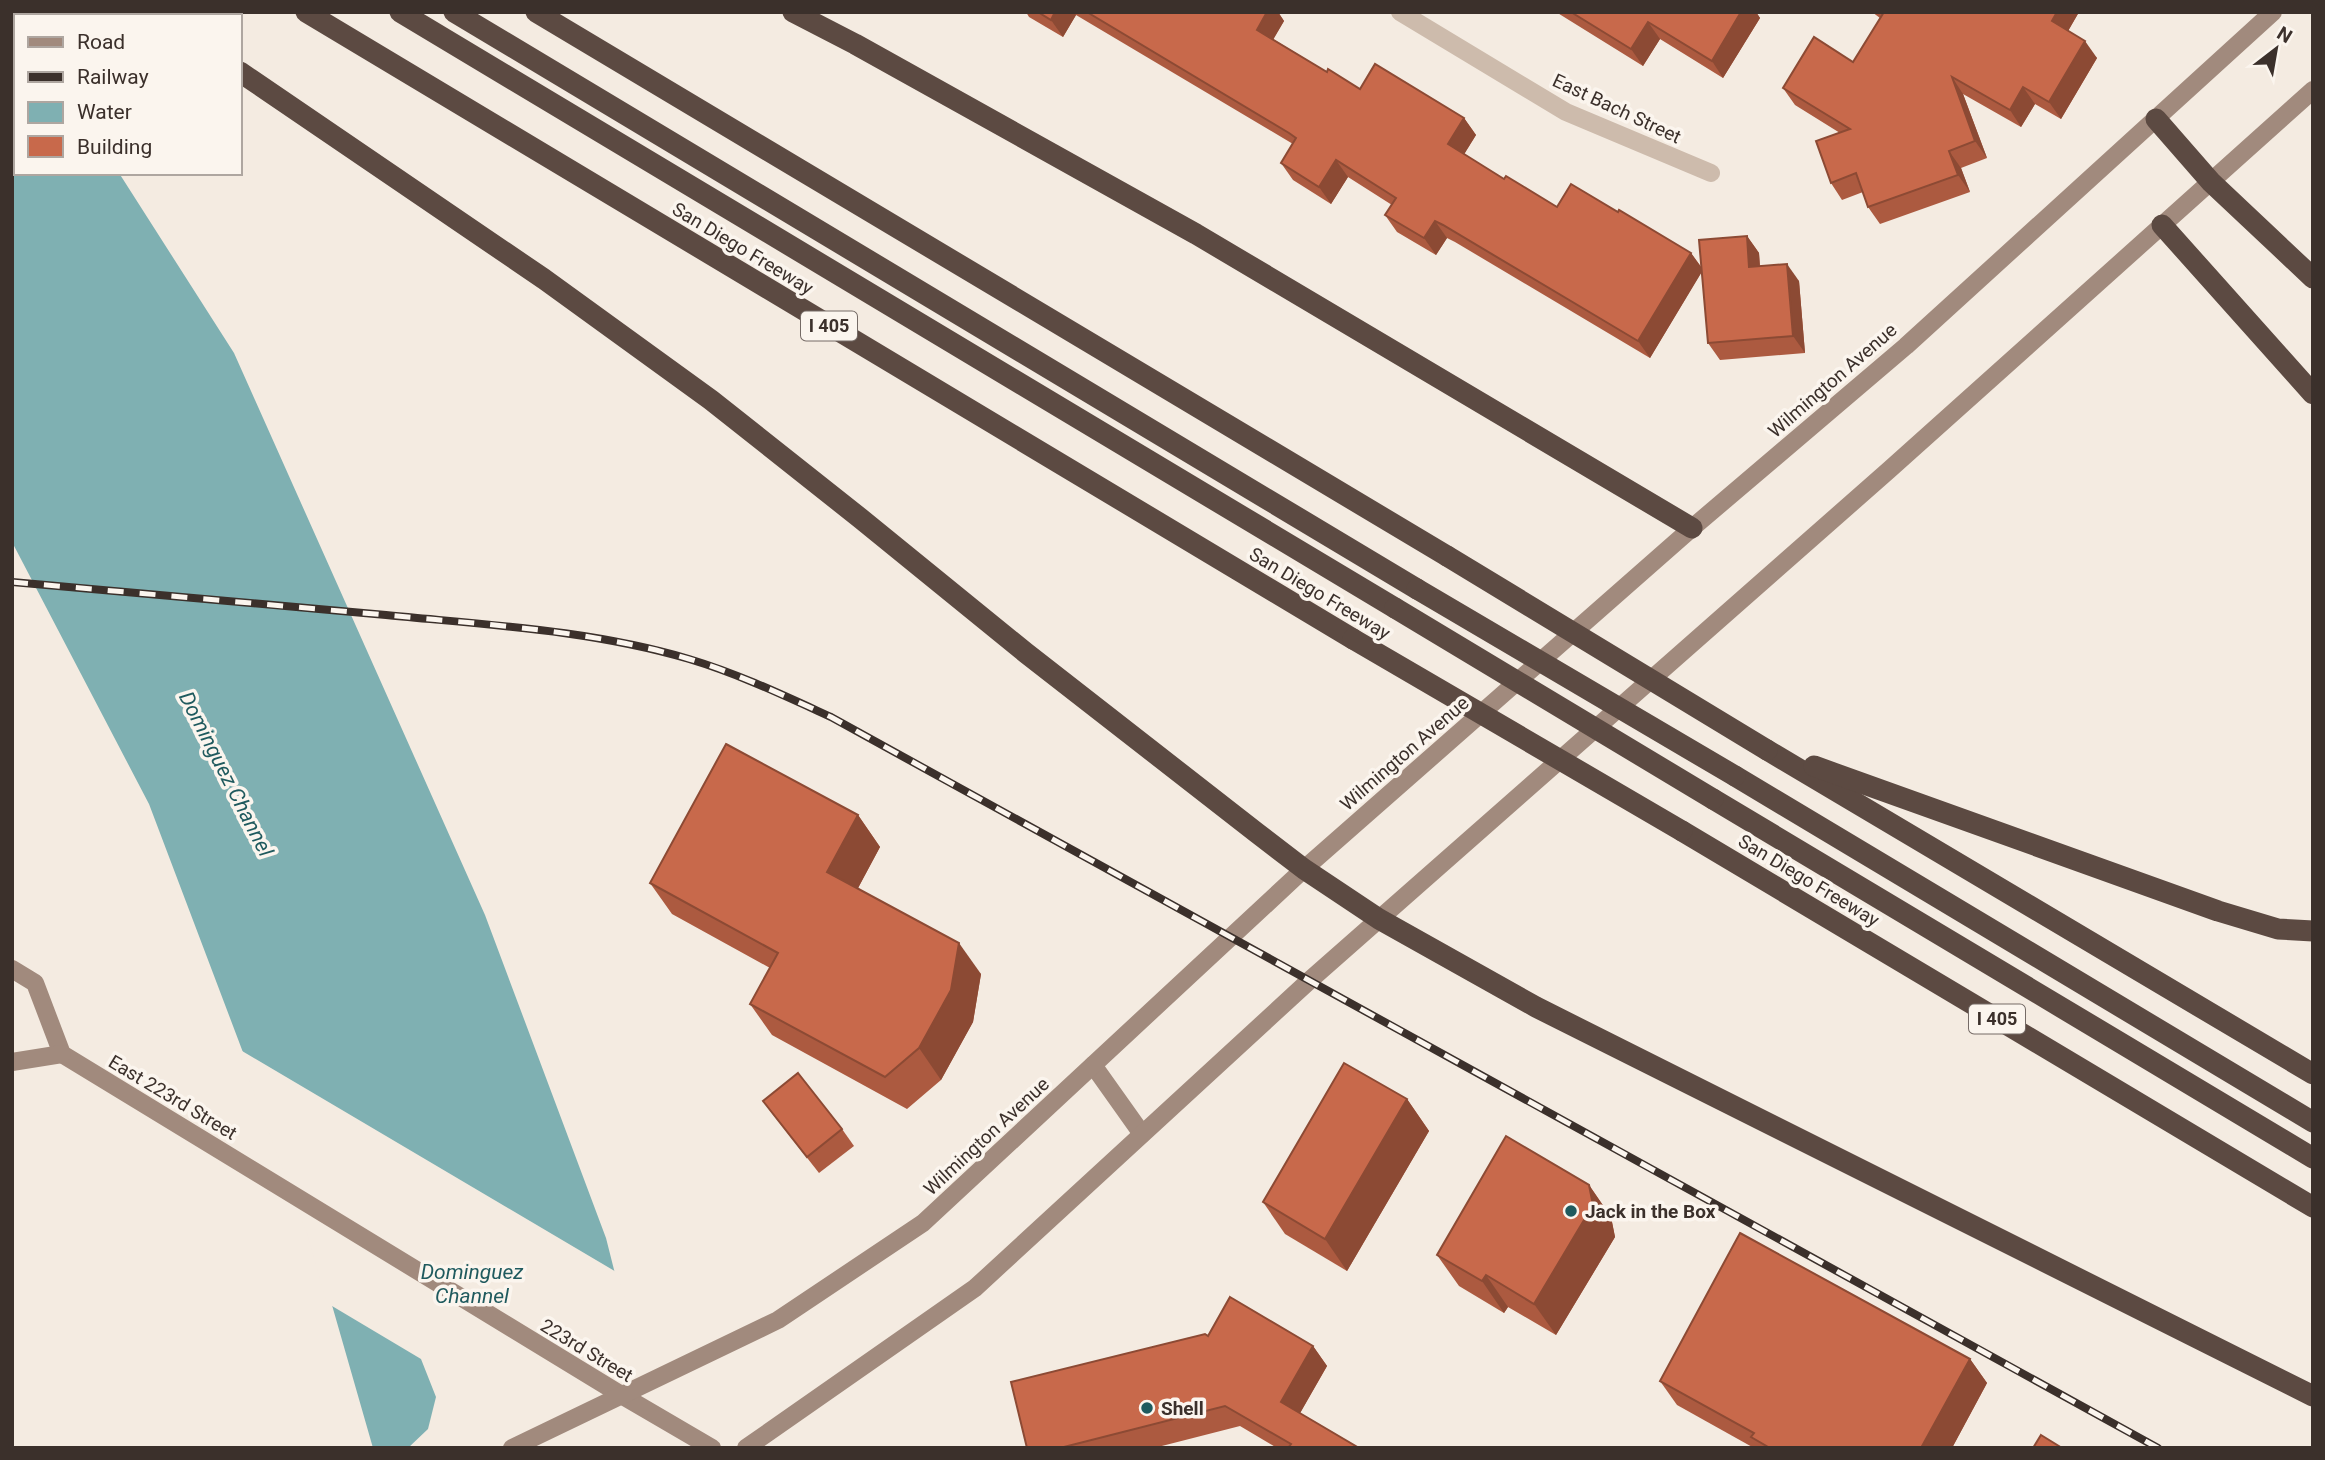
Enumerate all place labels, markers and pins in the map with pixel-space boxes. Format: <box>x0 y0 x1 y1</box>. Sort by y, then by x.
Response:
place label: Jack in the Box <box>1585 1200 1716 1223</box>
marker: Jack in the Box <box>1563 1203 1579 1219</box>
place label: Shell <box>1161 1397 1204 1420</box>
marker: Shell <box>1139 1400 1155 1416</box>

